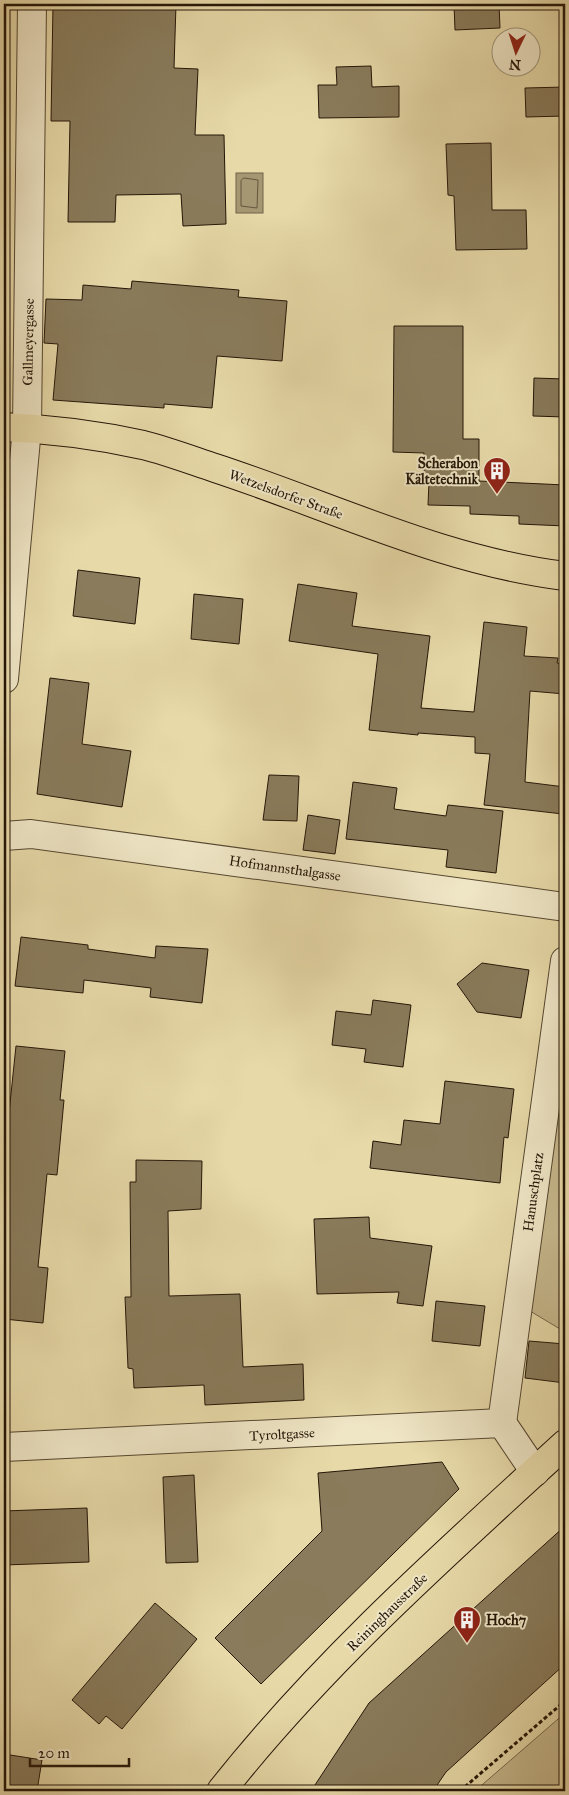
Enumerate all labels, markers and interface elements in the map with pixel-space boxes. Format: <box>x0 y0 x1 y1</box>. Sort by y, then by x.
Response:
north arrow <box>492 28 542 78</box>
text: N <box>508 56 522 73</box>
street label: Gallmeyergasse <box>19 298 38 386</box>
place label: Scherabon Kältetechnik <box>405 455 478 488</box>
building icon: Scherabon Kältetechnik <box>482 456 512 495</box>
street label: Wetzelsdorfer Straße <box>227 466 345 523</box>
street label: Hofmannsthalgasse <box>228 852 342 885</box>
street label: Hanuschplatz <box>520 1151 548 1233</box>
street label: Tyroltgasse <box>249 1424 315 1445</box>
street label: Reininghausstraße <box>343 1569 431 1655</box>
building icon: Hoch7 <box>452 1605 482 1644</box>
place label: Hoch7 <box>486 1612 527 1629</box>
scale bar <box>30 1735 129 1767</box>
text: 20 m <box>38 1744 70 1762</box>

